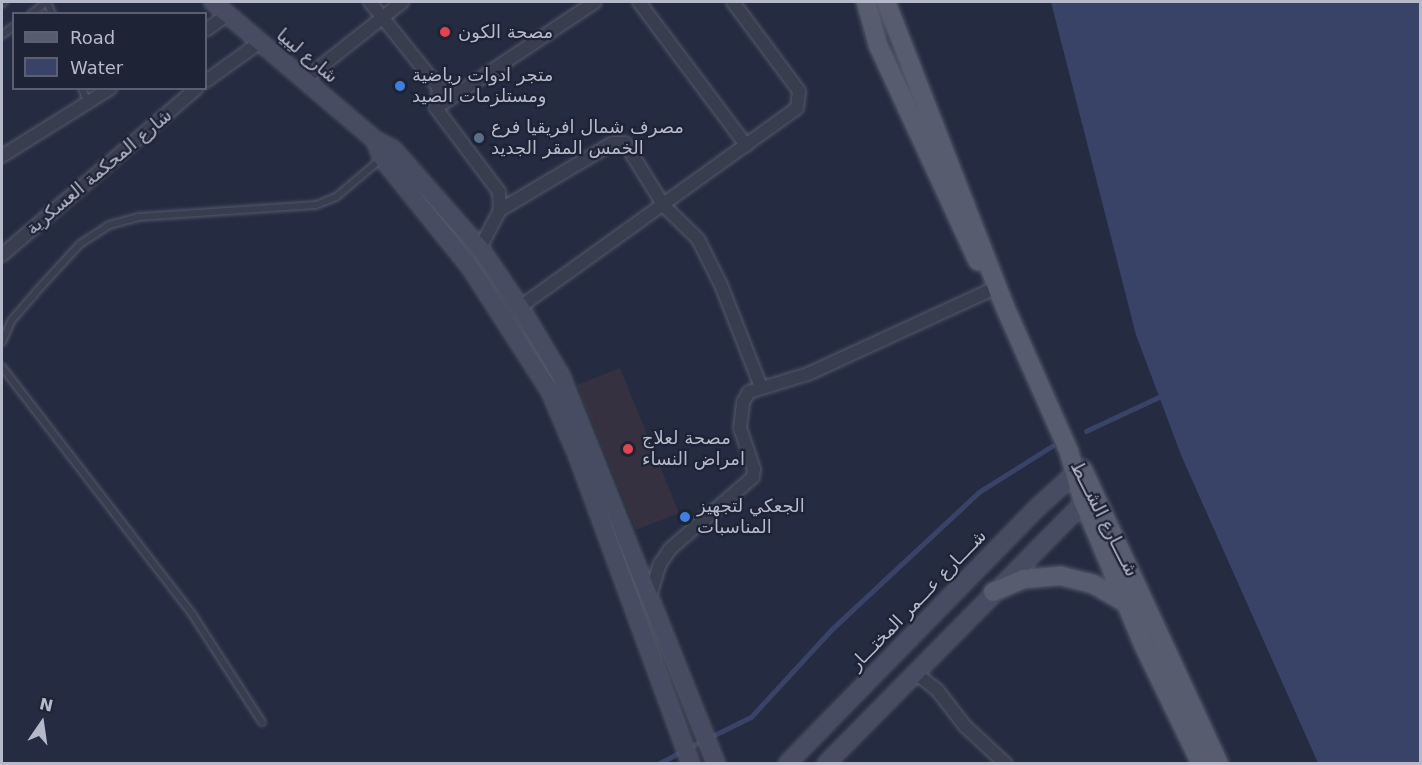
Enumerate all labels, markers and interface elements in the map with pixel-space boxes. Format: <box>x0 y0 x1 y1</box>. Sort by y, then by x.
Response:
legend <box>12 12 207 90</box>
place label: مصحة الكون <box>458 21 553 43</box>
marker: مصحة الكون <box>436 23 454 41</box>
street label: شارع ليبيا <box>272 24 342 88</box>
text: Road <box>70 27 115 48</box>
text: Water <box>70 57 123 78</box>
place label: متجر ادوات رياضية ومستلزمات الصيد <box>412 65 553 107</box>
marker: متجر ادوات رياضية ومستلزمات الصيد <box>393 79 407 93</box>
street label: شارع المحكمة العسكرية <box>22 105 176 239</box>
place label: مصرف شمال افريقيا فرع الخمس المقر الجديد <box>491 117 684 160</box>
marker: مصرف شمال افريقيا فرع الخمس المقر الجديد <box>472 131 486 145</box>
place label: مصحة لعلاج امراض النساء <box>642 428 745 470</box>
marker: مصحة لعلاج امراض النساء <box>619 440 637 458</box>
street label: شــــارع الشـــط <box>1066 458 1142 580</box>
place label: الجعكي لتجهيز المناسبات <box>697 496 805 538</box>
marker: الجعكي لتجهيز المناسبات <box>678 510 692 524</box>
street label: شــــارع عـــمر المختـــار <box>845 525 991 675</box>
north arrow <box>12 693 72 753</box>
text: N <box>37 694 55 716</box>

